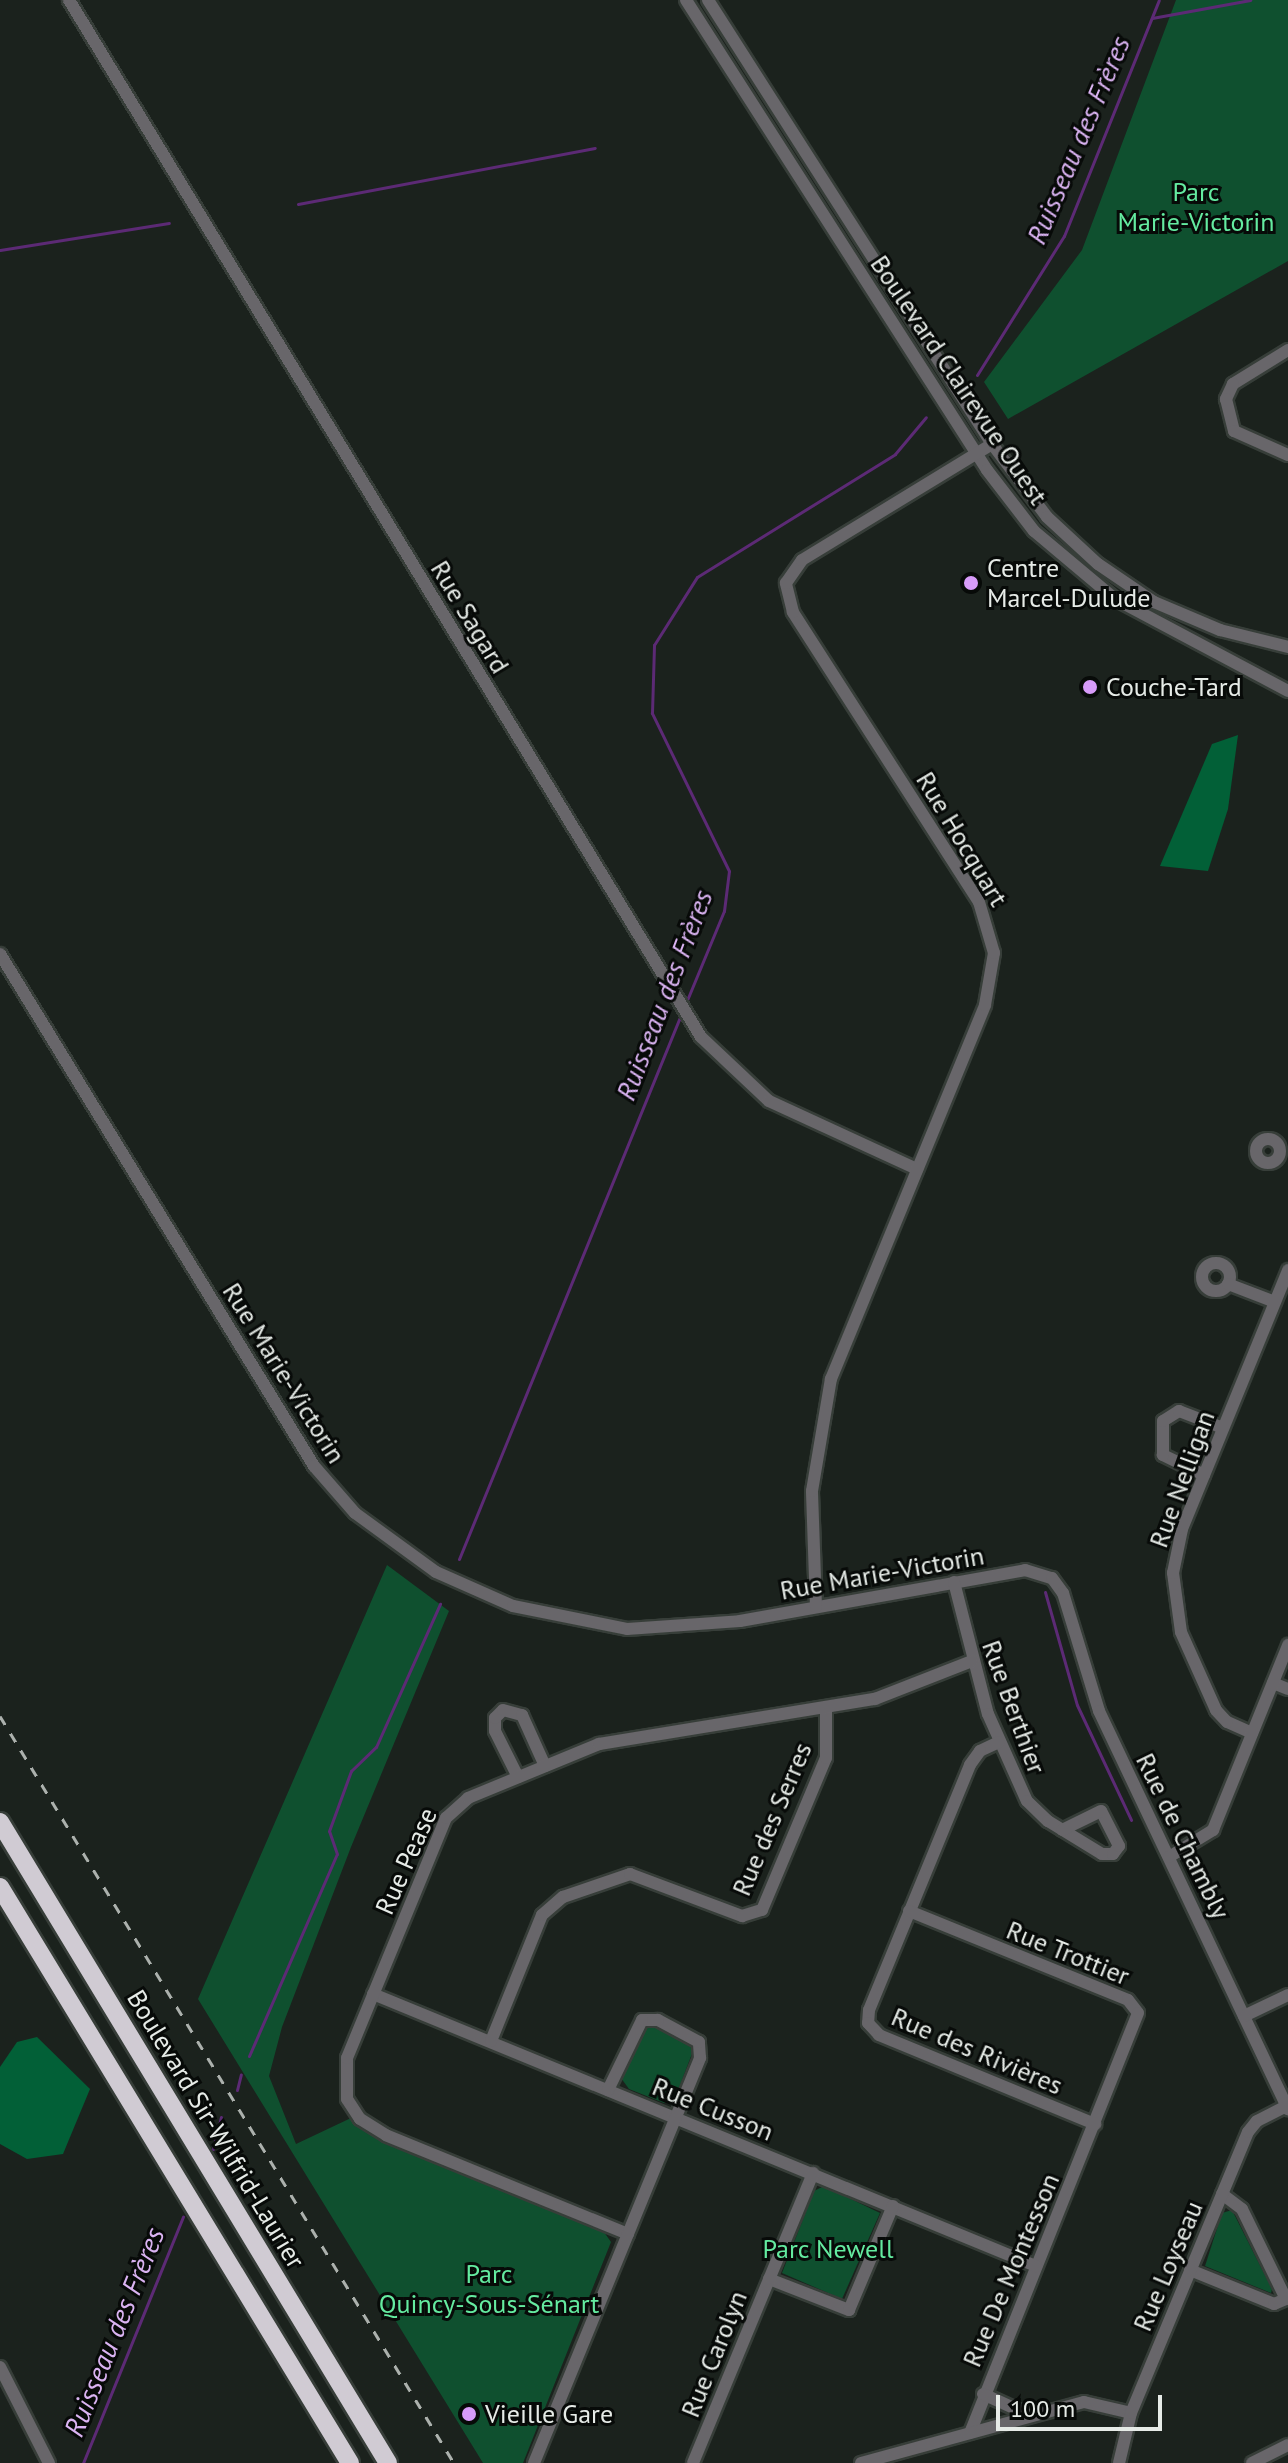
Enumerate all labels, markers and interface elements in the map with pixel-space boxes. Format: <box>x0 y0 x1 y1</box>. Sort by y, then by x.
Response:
water label: Ruisseau des Frères <box>1019 31 1137 249</box>
park label: Parc Marie-Victorin <box>1117 176 1275 238</box>
street label: Boulevard Clairevue Ouest <box>864 249 1054 511</box>
place label: Centre Marcel-Dulude <box>987 552 1150 614</box>
street label: Rue Sagard <box>424 555 516 679</box>
marker: Centre Marcel-Dulude <box>962 574 980 592</box>
place label: Couche-Tard <box>1106 671 1242 703</box>
marker: Couche-Tard <box>1081 678 1099 696</box>
street label: Rue Hocquart <box>910 766 1014 912</box>
water label: Ruisseau des Frères <box>608 885 720 1105</box>
street label: Rue Marie-Victorin <box>216 1277 352 1469</box>
street label: Rue Nelligan <box>1143 1406 1221 1552</box>
street label: Rue Marie-Victorin <box>778 1540 986 1606</box>
street label: Rue Berthier <box>975 1636 1053 1778</box>
street label: Rue des Serres <box>726 1738 818 1900</box>
street label: Rue de Chambly <box>1129 1748 1237 1924</box>
street label: Rue Pease <box>369 1803 443 1919</box>
street label: Rue Trottier <box>1002 1914 1134 1992</box>
street label: Boulevard Sir-Wilfrid-Laurier <box>121 1984 311 2274</box>
street label: Rue des Rivières <box>887 2001 1067 2101</box>
street label: Rue Cusson <box>648 2071 778 2147</box>
street label: Rue De Montesson <box>956 2169 1066 2371</box>
street label: Rue Loyseau <box>1127 2196 1209 2336</box>
water label: Ruisseau des Frères <box>57 2223 171 2441</box>
park label: Parc Newell <box>762 2233 894 2265</box>
park label: Parc Quincy-Sous-Sénart <box>379 2258 599 2320</box>
street label: Rue Carolyn <box>675 2286 753 2422</box>
scale bar <box>1000 2379 1166 2429</box>
text: 100 m <box>1010 2393 1075 2424</box>
place label: Vieille Gare <box>485 2398 613 2430</box>
marker: Vieille Gare <box>460 2405 478 2423</box>

